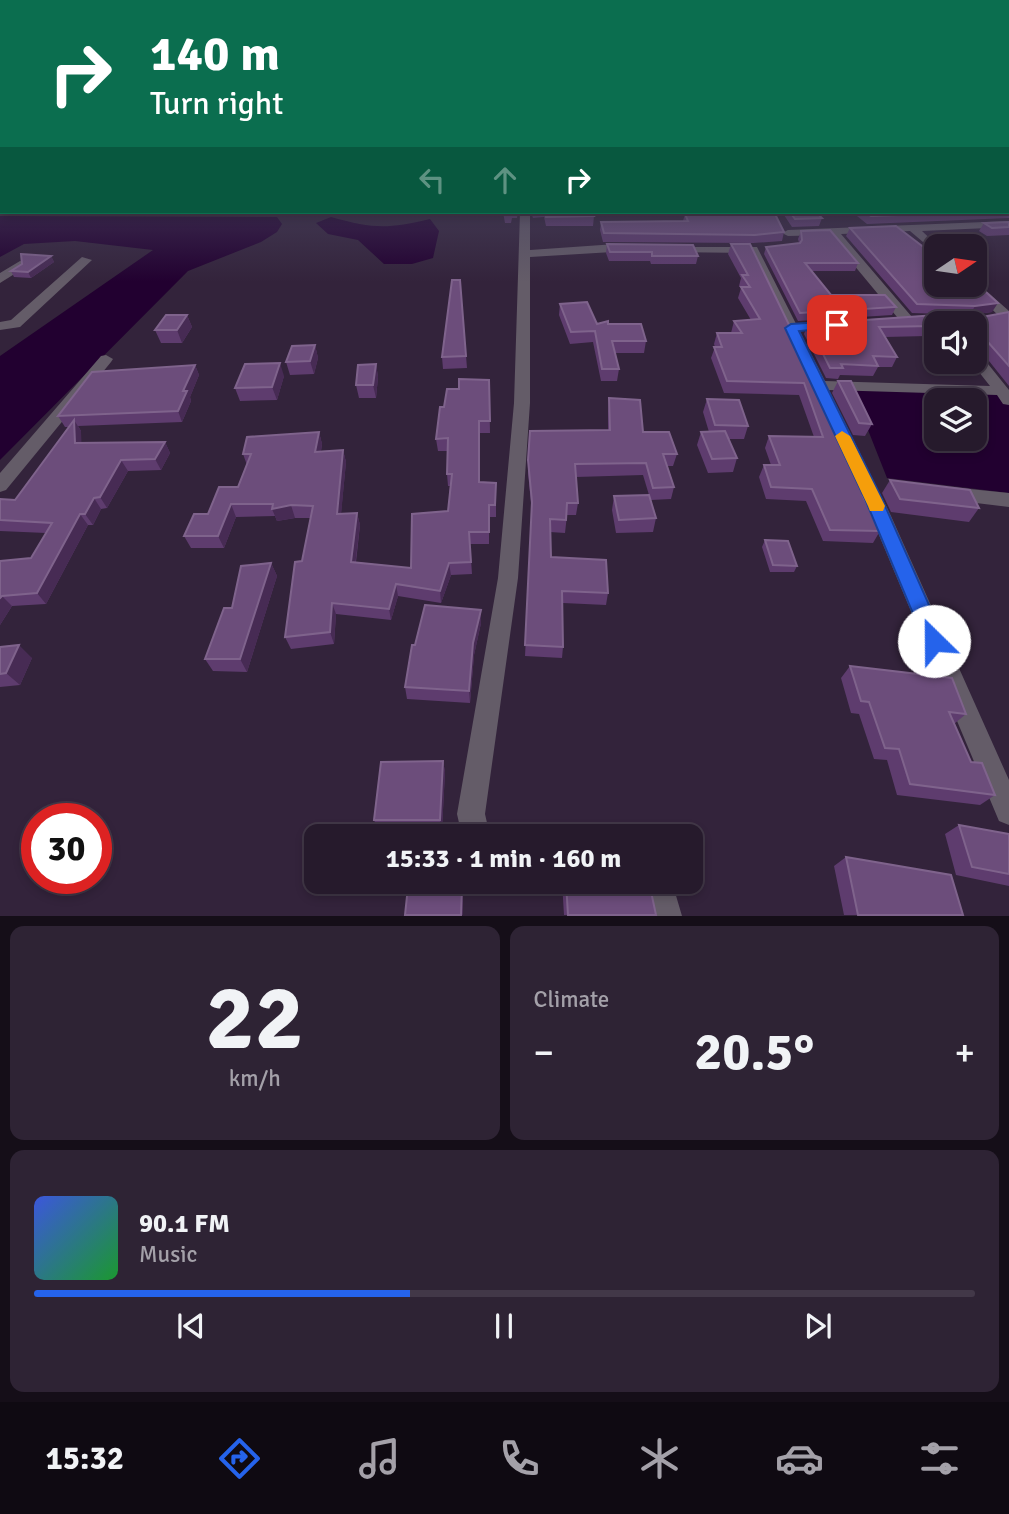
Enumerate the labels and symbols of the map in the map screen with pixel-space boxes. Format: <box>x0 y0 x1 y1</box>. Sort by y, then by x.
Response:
north arrow <box>924 234 987 298</box>
pin <box>807 295 867 355</box>
position arrow <box>897 604 971 678</box>
speed limit sign: 30 <box>21 803 112 894</box>

